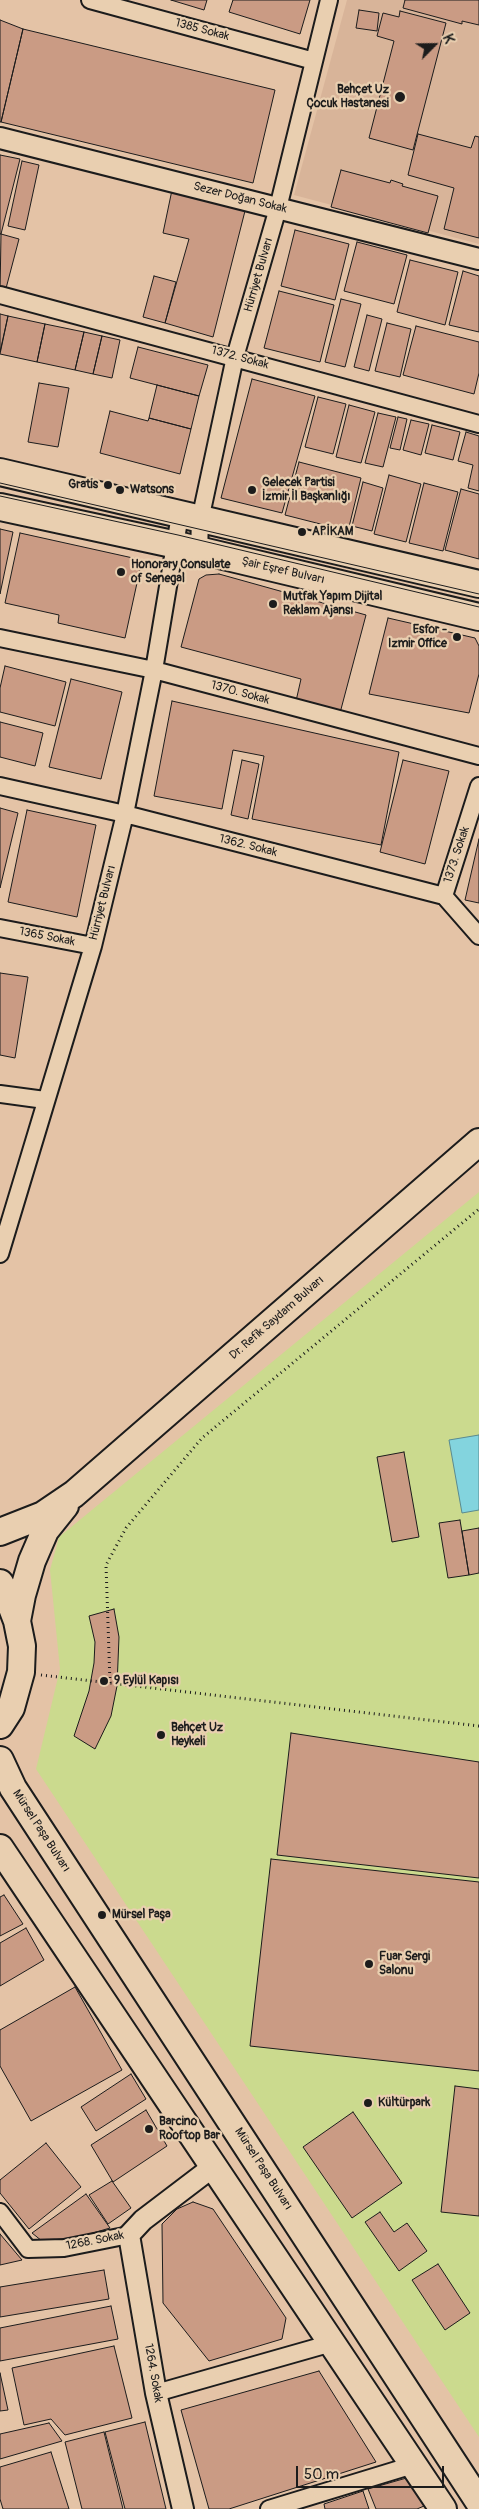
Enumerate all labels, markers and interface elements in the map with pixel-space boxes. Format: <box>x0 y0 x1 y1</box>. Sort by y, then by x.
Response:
street label: 1385 Sokak <box>173 16 231 44</box>
north arrow <box>409 20 459 70</box>
text: K <box>439 32 458 46</box>
place label: Behçet Uz Çocuk Hastanesi <box>306 83 389 111</box>
marker: Behçet Uz Çocuk Hastanesi <box>393 90 407 104</box>
street label: Sezer Doğan Sokak <box>192 179 288 217</box>
street label: Hürriyet Bulvarı <box>241 236 277 314</box>
street label: 1372. Sokak <box>210 343 270 373</box>
place label: Gelecek Partisi İzmir İl Başkanlığı <box>262 476 350 504</box>
place label: Gratis <box>68 478 98 492</box>
marker: Gratis <box>102 479 114 491</box>
place label: Watsons <box>130 483 174 497</box>
marker: Watsons <box>114 484 126 496</box>
marker: Gelecek Partisi İzmir İl Başkanlığı <box>246 484 258 496</box>
place label: APİKAM <box>312 525 353 539</box>
marker: APİKAM <box>296 526 308 538</box>
street label: Şair Eşref Bulvarı <box>240 554 326 588</box>
place label: Honorary Consulate of Senegal <box>131 558 231 586</box>
marker: Honorary Consulate of Senegal <box>115 566 127 578</box>
place label: Mutfak Yapım Dijital Reklam Ajansı <box>283 590 382 618</box>
marker: Mutfak Yapım Dijital Reklam Ajansı <box>267 598 279 610</box>
place label: Esfor - Izmir Office <box>388 623 447 651</box>
marker: Esfor - Izmir Office <box>451 631 463 643</box>
street label: 1370. Sokak <box>209 678 271 708</box>
street label: 1373. Sokak <box>441 825 473 885</box>
street label: 1362. Sokak <box>217 832 279 860</box>
street label: Hürriyet Bulvarı <box>87 864 119 942</box>
street label: 1365 Sokak <box>18 925 76 949</box>
street label: Dr. Refik Saydam Bulvarı <box>227 1273 327 1363</box>
place label: 9 Eylül Kapısı <box>114 1674 179 1688</box>
marker: 9 Eylül Kapısı <box>98 1675 110 1687</box>
place label: Behçet Uz Heykeli <box>171 1721 223 1749</box>
marker: Behçet Uz Heykeli <box>155 1729 167 1741</box>
street label: Mürsel Paşa Bulvarı <box>9 1787 73 1875</box>
place label: Mürsel Paşa <box>112 1908 171 1922</box>
marker: Mürsel Paşa <box>96 1909 108 1921</box>
place label: Fuar Sergi Salonu <box>379 1950 430 1978</box>
marker: Fuar Sergi Salonu <box>363 1958 375 1970</box>
place label: Kültürpark <box>378 2096 430 2110</box>
marker: Kültürpark <box>362 2097 374 2109</box>
place label: Barcino Rooftop Bar <box>159 2115 220 2143</box>
marker: Barcino Rooftop Bar <box>143 2123 155 2135</box>
street label: Mürsel Paşa Bulvarı <box>231 2125 295 2213</box>
street label: 1268. Sokak <box>65 2228 125 2254</box>
street label: 1264. Sokak <box>141 2342 165 2404</box>
scale bar <box>299 2456 446 2488</box>
text: 50 m <box>304 2465 339 2484</box>

